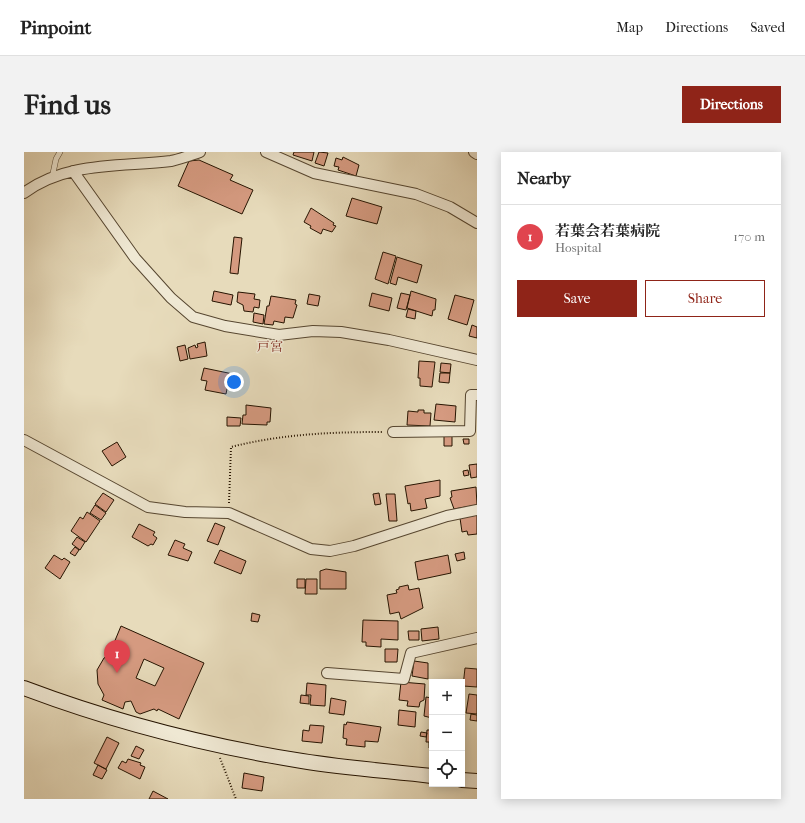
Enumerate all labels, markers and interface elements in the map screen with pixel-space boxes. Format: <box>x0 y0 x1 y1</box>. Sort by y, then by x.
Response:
text: Pinpoint <box>20 17 91 39</box>
text: Map <box>616 19 643 36</box>
text: Directions <box>665 19 728 36</box>
text: Saved <box>750 19 785 36</box>
button: Directions <box>682 86 781 123</box>
text: Find us <box>24 88 111 121</box>
text: Nearby <box>517 168 571 188</box>
text: 若葉会若葉病院 <box>555 222 660 240</box>
text: 1 <box>528 229 532 244</box>
text: 170 m <box>733 229 765 244</box>
text: Hospital <box>555 240 602 255</box>
button: Save <box>517 280 637 317</box>
button: Share <box>645 280 765 317</box>
district label: 戸宮 <box>257 339 283 354</box>
your location <box>224 372 244 392</box>
pin: 1 <box>104 640 130 673</box>
map controls <box>429 679 465 787</box>
button: + <box>429 679 465 715</box>
button: − <box>429 715 465 751</box>
button: locate <box>429 751 465 787</box>

